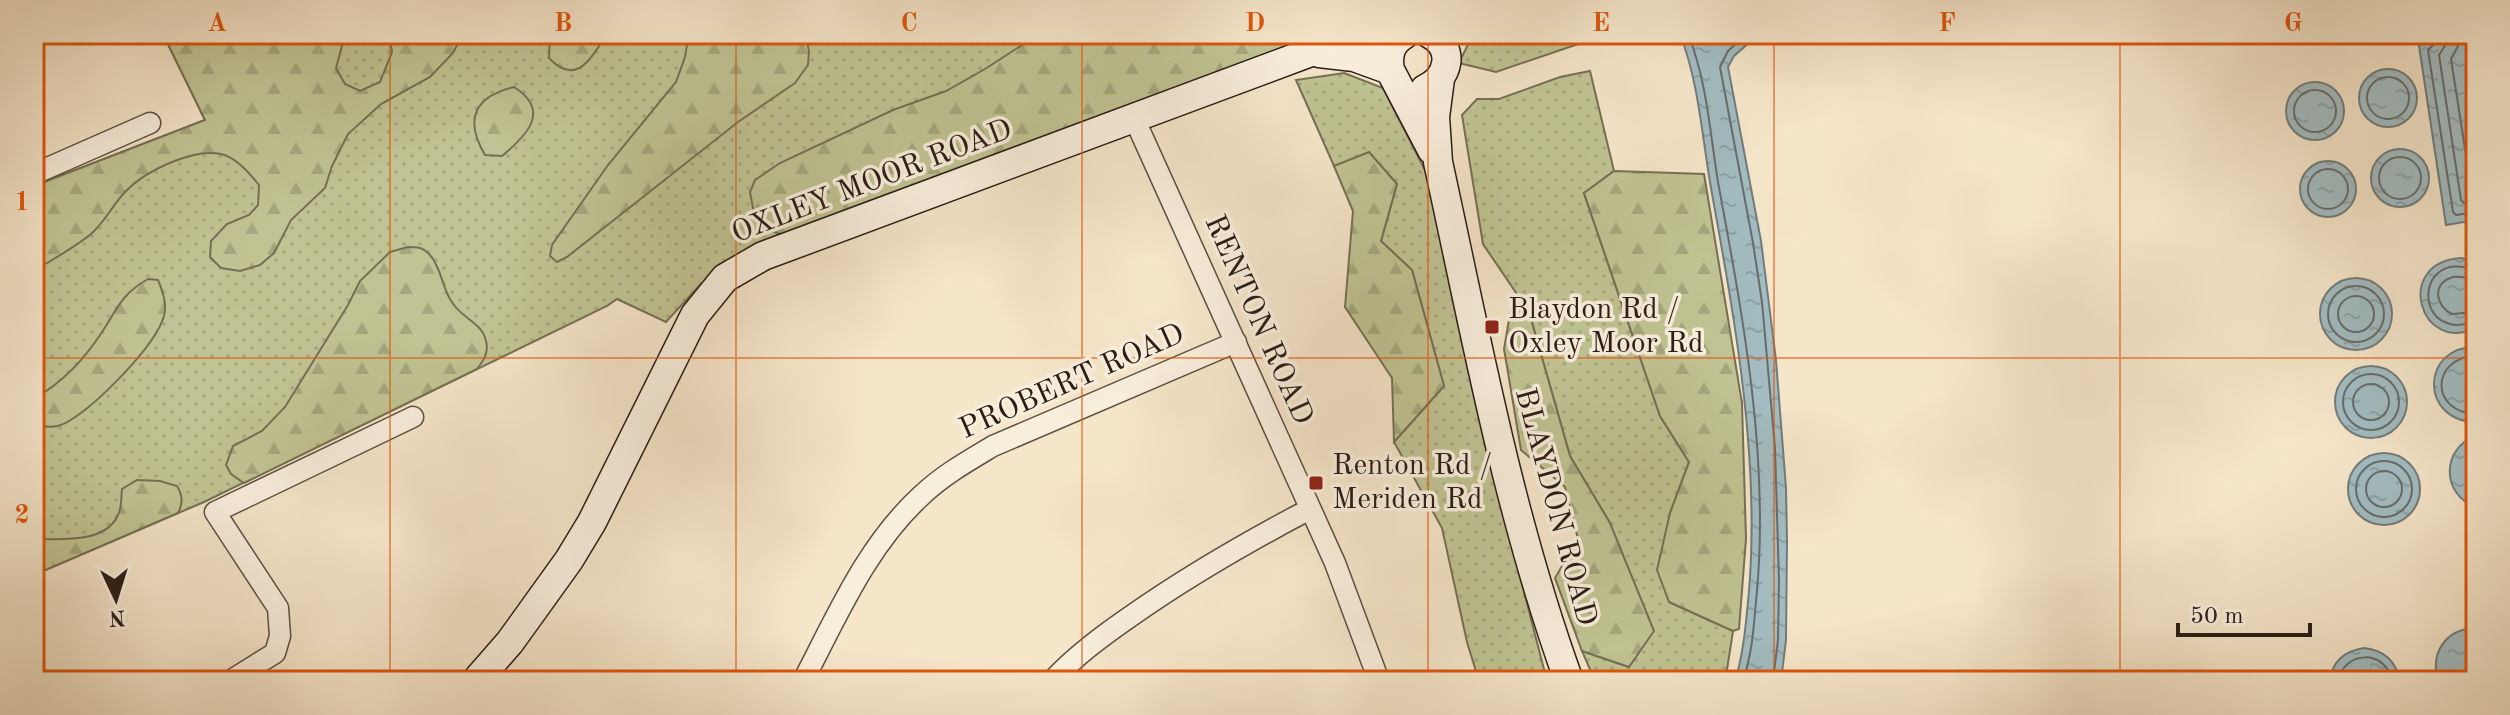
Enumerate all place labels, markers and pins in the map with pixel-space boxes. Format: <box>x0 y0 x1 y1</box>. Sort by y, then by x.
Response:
place label: Blaydon Rd / Oxley Moor Rd <box>1508 295 1704 359</box>
marker: Blaydon Rd / Oxley Moor Rd <box>1483 318 1501 336</box>
place label: Renton Rd / Meriden Rd <box>1332 451 1493 515</box>
marker: Renton Rd / Meriden Rd <box>1307 474 1325 492</box>

